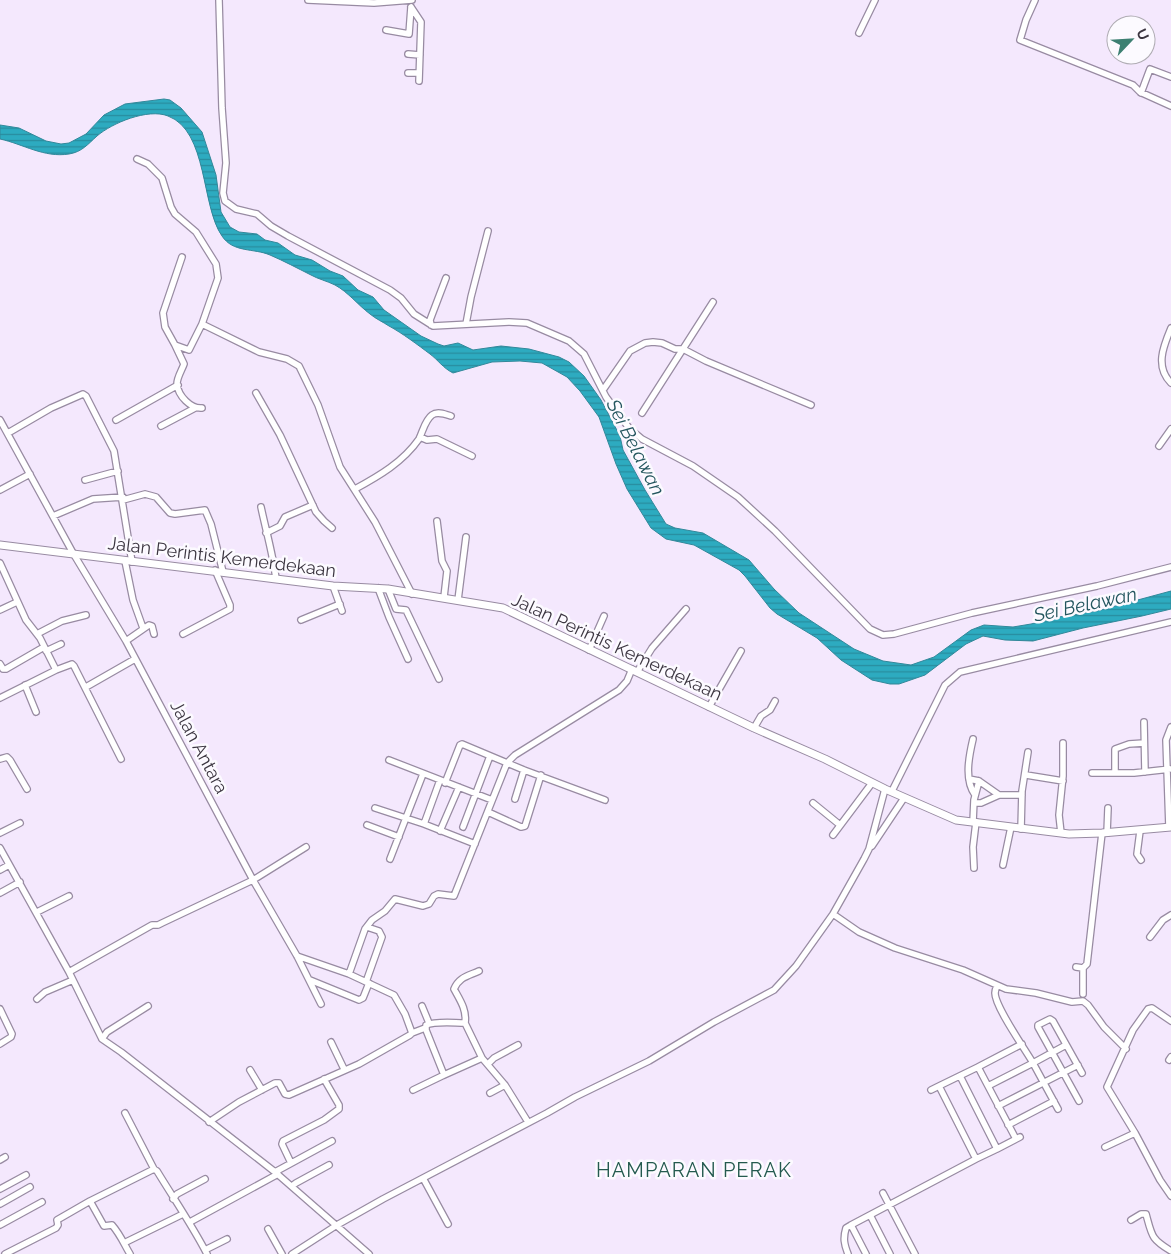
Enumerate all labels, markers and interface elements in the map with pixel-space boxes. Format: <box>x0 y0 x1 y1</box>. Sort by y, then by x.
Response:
north arrow <box>1106 15 1156 65</box>
text: U <box>1133 26 1152 43</box>
water label: Sei Belawan <box>602 394 670 499</box>
street label: Jalan Perintis Kemerdekaan <box>107 532 337 581</box>
water label: Sei Belawan <box>1030 582 1139 626</box>
street label: Jalan Perintis Kemerdekaan <box>509 588 726 705</box>
street label: Jalan Antara <box>166 697 233 797</box>
district label: HAMPARAN PERAK <box>596 1158 792 1182</box>

